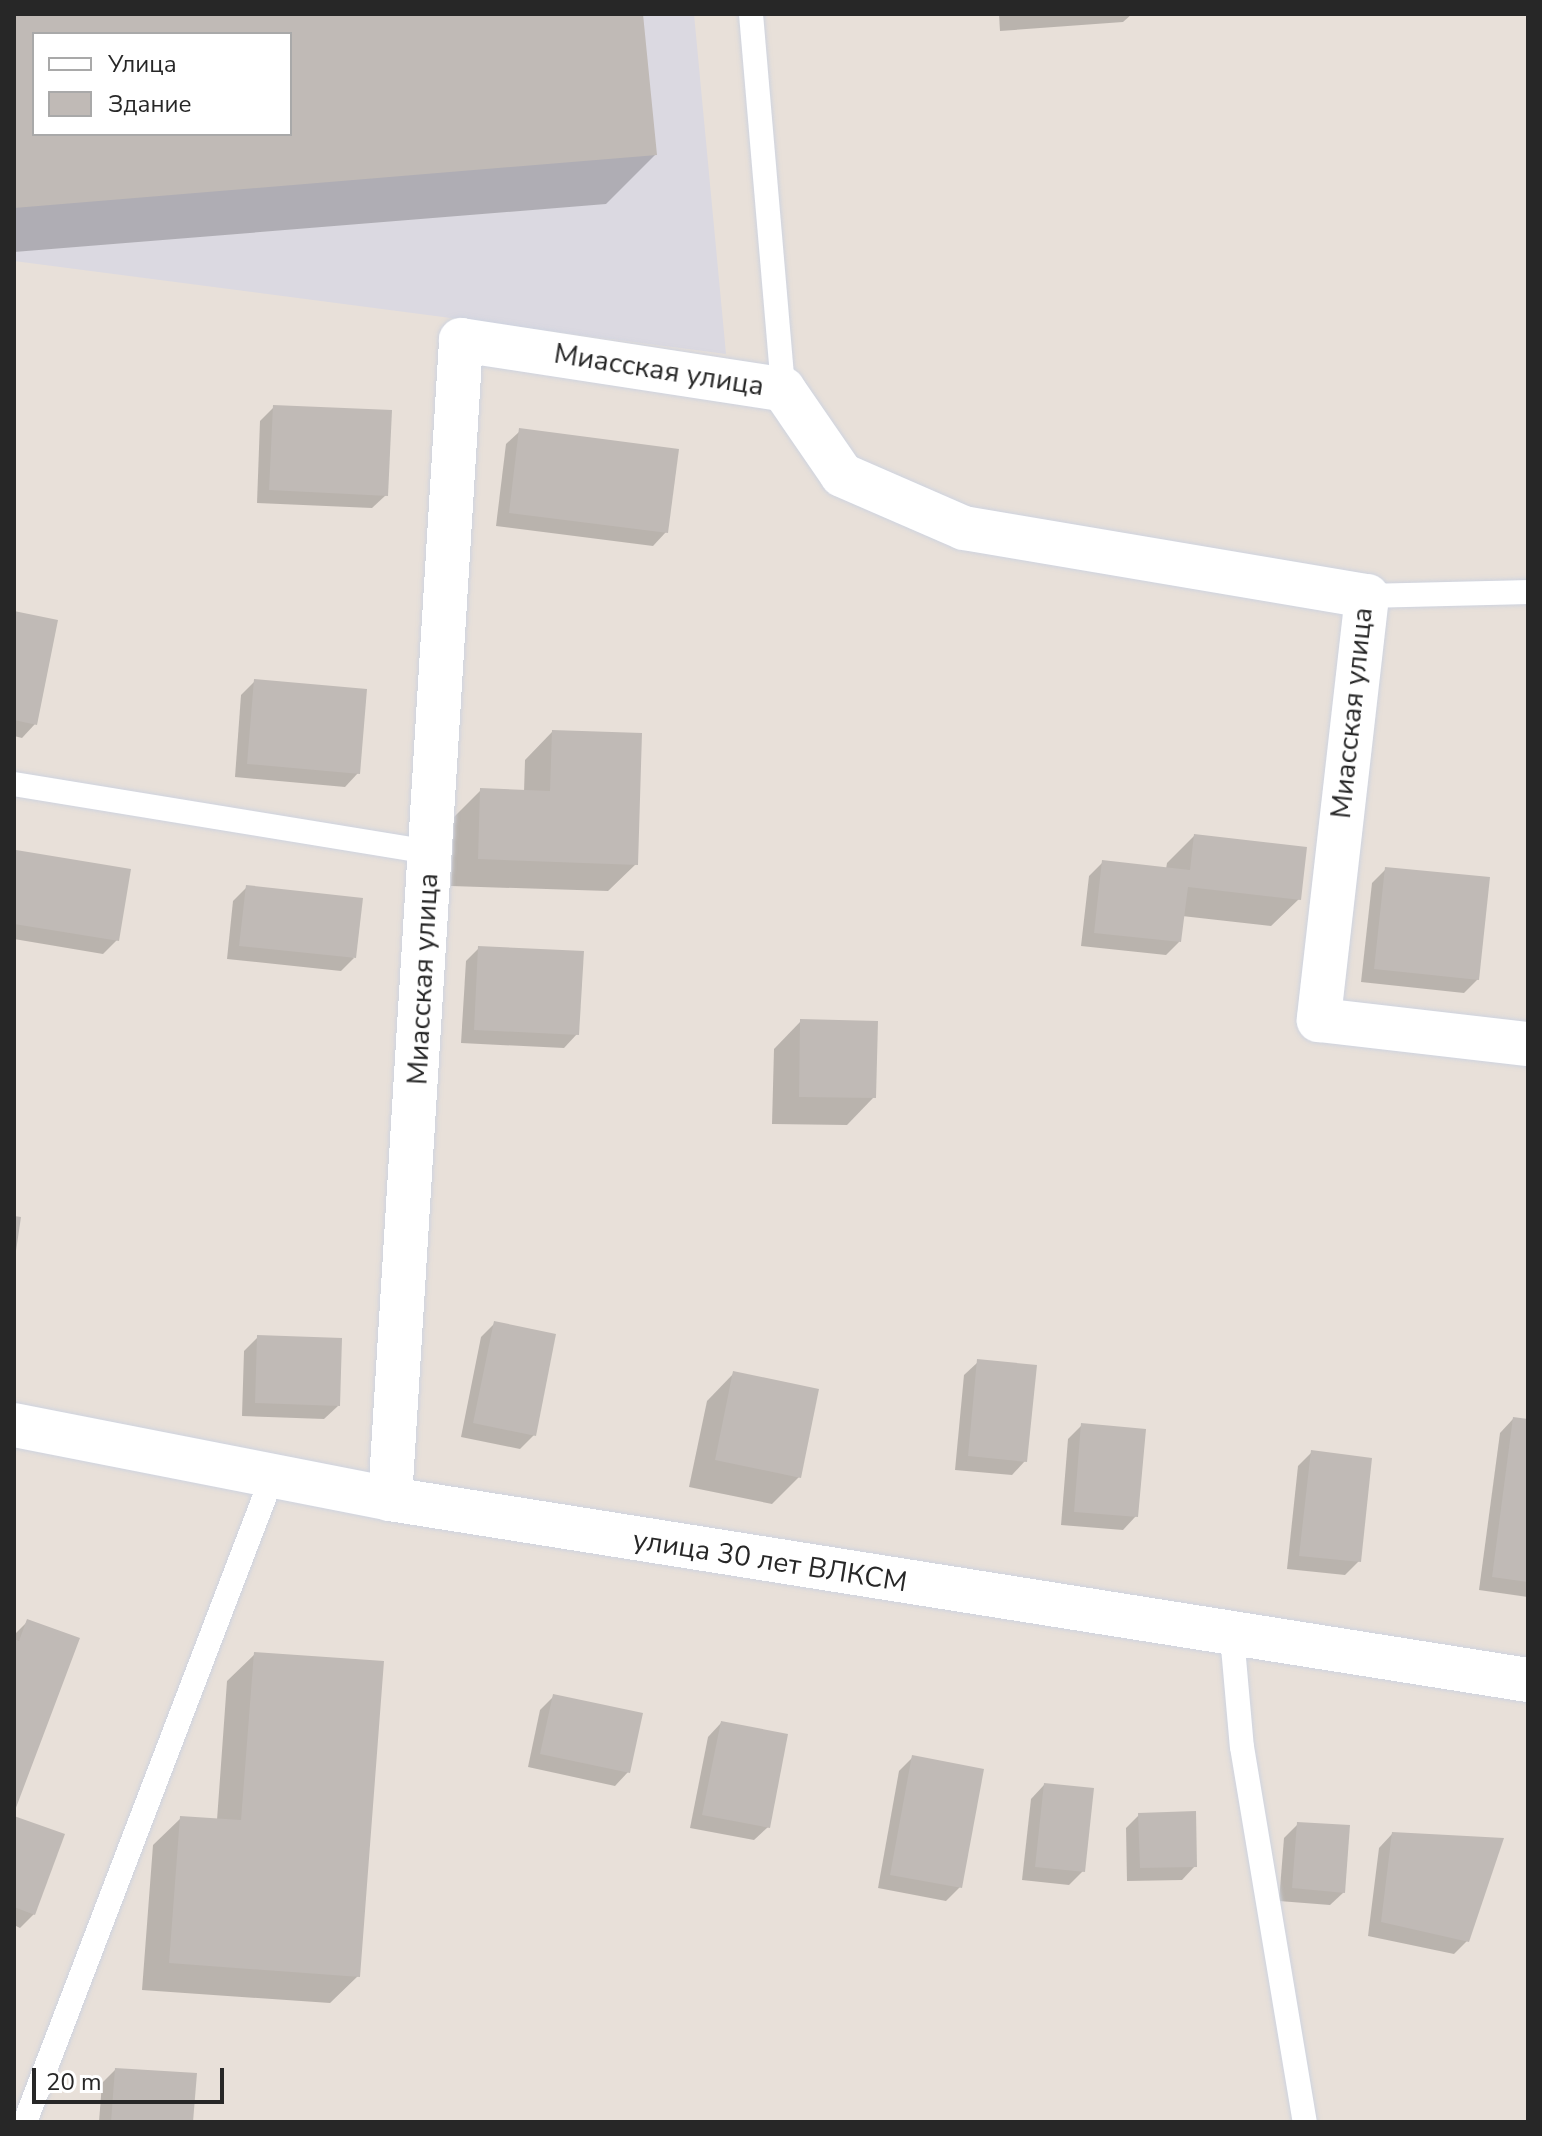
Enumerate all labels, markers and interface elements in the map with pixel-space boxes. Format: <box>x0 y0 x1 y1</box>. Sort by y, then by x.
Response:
legend <box>32 32 292 136</box>
text: Улица <box>108 48 177 80</box>
text: Здание <box>108 88 192 120</box>
street label: Миасская улица <box>552 337 766 403</box>
street label: Миасская улица <box>1324 606 1380 820</box>
street label: Миасская улица <box>401 872 445 1086</box>
street label: улица 30 лет ВЛКСМ <box>631 1523 909 1599</box>
scale bar <box>36 2052 228 2102</box>
text: 20 m <box>46 2066 102 2098</box>

